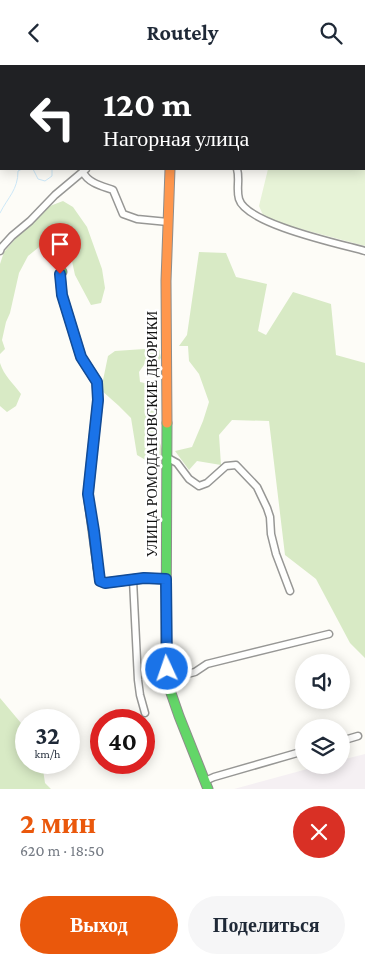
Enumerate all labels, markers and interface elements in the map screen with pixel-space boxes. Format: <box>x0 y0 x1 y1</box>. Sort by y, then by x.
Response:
icon: back <box>20 19 48 47</box>
icon: search <box>317 19 345 47</box>
text: Routely <box>147 20 219 45</box>
icon: left <box>20 85 85 150</box>
text: 120 m <box>103 85 192 124</box>
text: Нагорная улица <box>103 126 249 151</box>
pin <box>39 223 81 274</box>
icon: arrive <box>46 230 74 258</box>
street label: УЛИЦА РОМОДАНОВСКИЕ ДВОРИКИ <box>144 311 160 557</box>
position arrow <box>140 642 192 694</box>
map controls <box>295 654 350 774</box>
button: sound <box>295 654 350 709</box>
speed limit sign: 40 <box>90 709 155 774</box>
button: layers <box>295 719 350 774</box>
text: 32 <box>35 722 60 749</box>
text: km/h <box>35 747 60 761</box>
text: 2 мин <box>20 806 96 839</box>
button: close <box>293 806 345 858</box>
text: 620 m · 18:50 <box>20 842 104 859</box>
button: Выход <box>20 896 178 954</box>
button: Поделиться <box>188 896 345 954</box>

